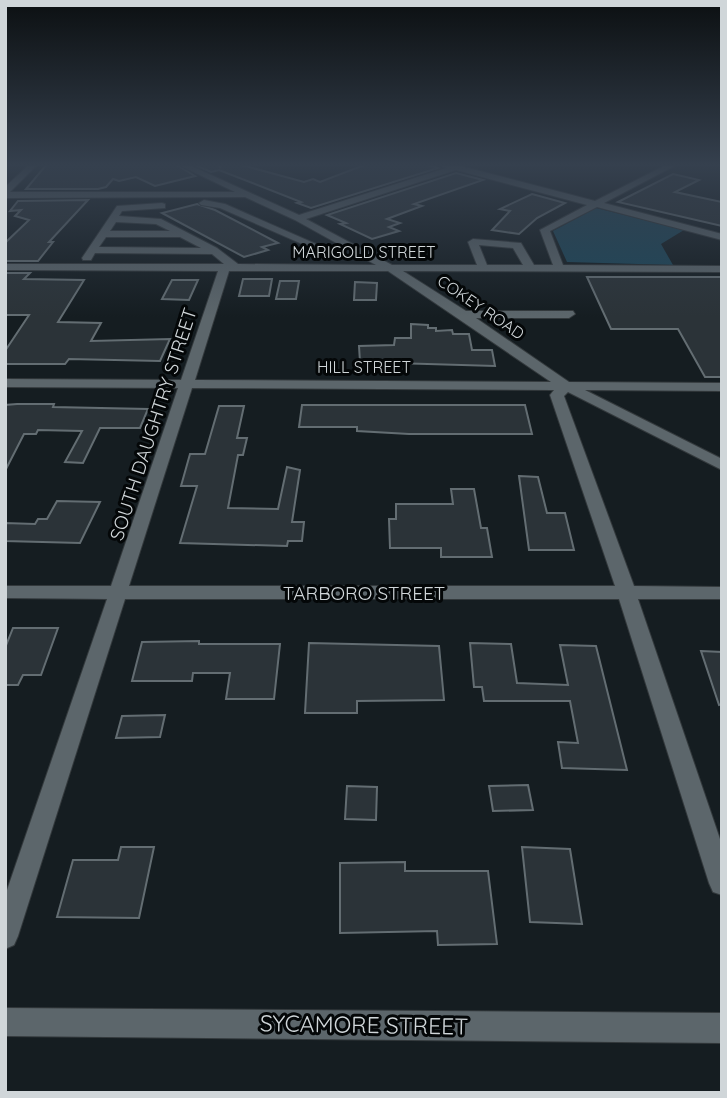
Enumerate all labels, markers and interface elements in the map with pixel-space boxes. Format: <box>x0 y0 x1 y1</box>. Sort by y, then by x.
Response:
street label: MARIGOLD STREET <box>292 242 436 262</box>
street label: COKEY ROAD <box>434 271 528 343</box>
street label: SOUTH DAUGHTRY STREET <box>104 305 202 543</box>
street label: HILL STREET <box>317 357 411 377</box>
street label: TARBORO STREET <box>283 581 445 605</box>
street label: SYCAMORE STREET <box>260 1008 469 1041</box>

